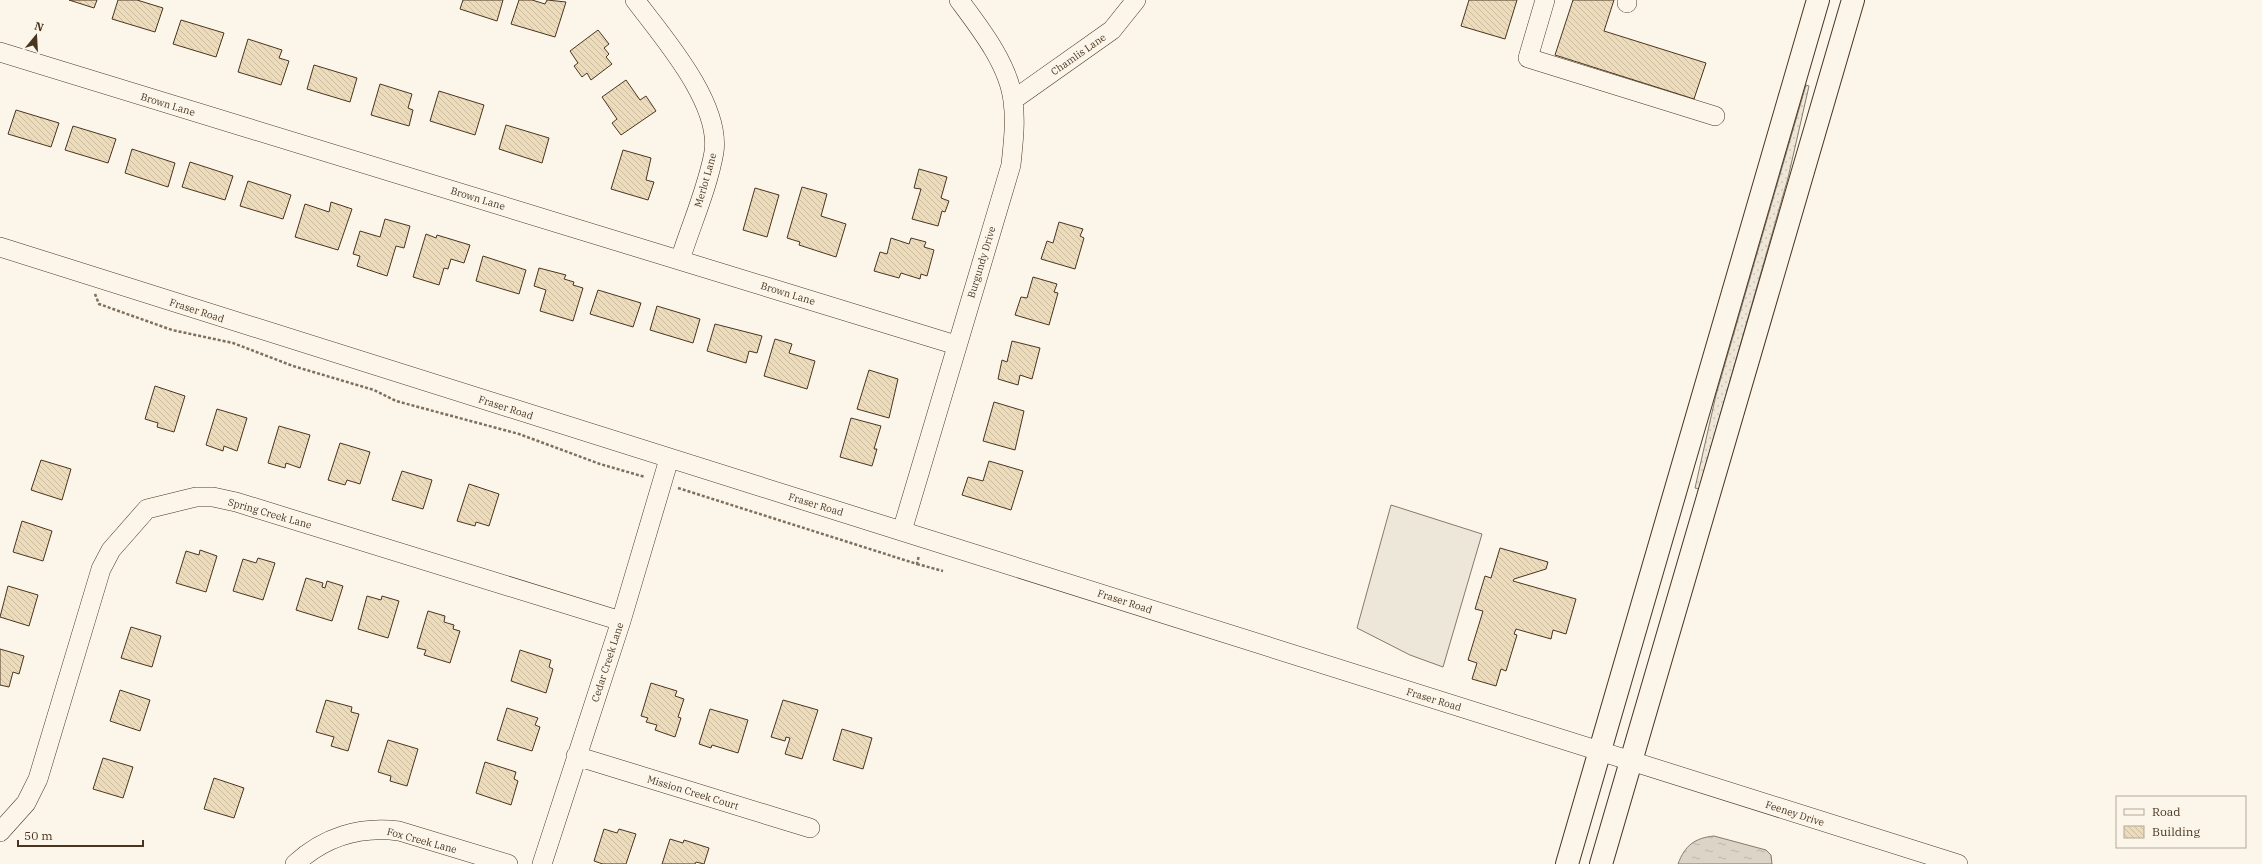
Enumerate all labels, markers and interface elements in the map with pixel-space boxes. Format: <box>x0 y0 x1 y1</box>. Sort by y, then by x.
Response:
north arrow <box>16 16 56 56</box>
text: N <box>33 18 46 35</box>
street label: Chamlis Lane <box>1048 31 1108 78</box>
street label: Brown Lane <box>139 90 197 119</box>
street label: Merlot Lane <box>691 151 719 209</box>
street label: Brown Lane <box>449 184 507 213</box>
street label: Burgundy Drive <box>964 225 999 300</box>
street label: Brown Lane <box>759 279 817 308</box>
street label: Fraser Road <box>168 296 226 325</box>
street label: Fraser Road <box>477 393 535 422</box>
street label: Fraser Road <box>787 490 845 519</box>
street label: Spring Creek Lane <box>226 495 313 532</box>
street label: Fraser Road <box>1096 587 1154 616</box>
street label: Cedar Creek Lane <box>588 621 626 704</box>
street label: Fraser Road <box>1405 685 1463 714</box>
street label: Mission Creek Court <box>646 772 741 813</box>
legend <box>2116 796 2246 848</box>
street label: Feeney Drive <box>1764 798 1826 829</box>
text: Road <box>2152 804 2181 819</box>
scale bar <box>18 822 143 848</box>
text: Building <box>2152 824 2200 839</box>
street label: Fox Creek Lane <box>385 825 458 856</box>
text: 50 m <box>24 828 53 843</box>

